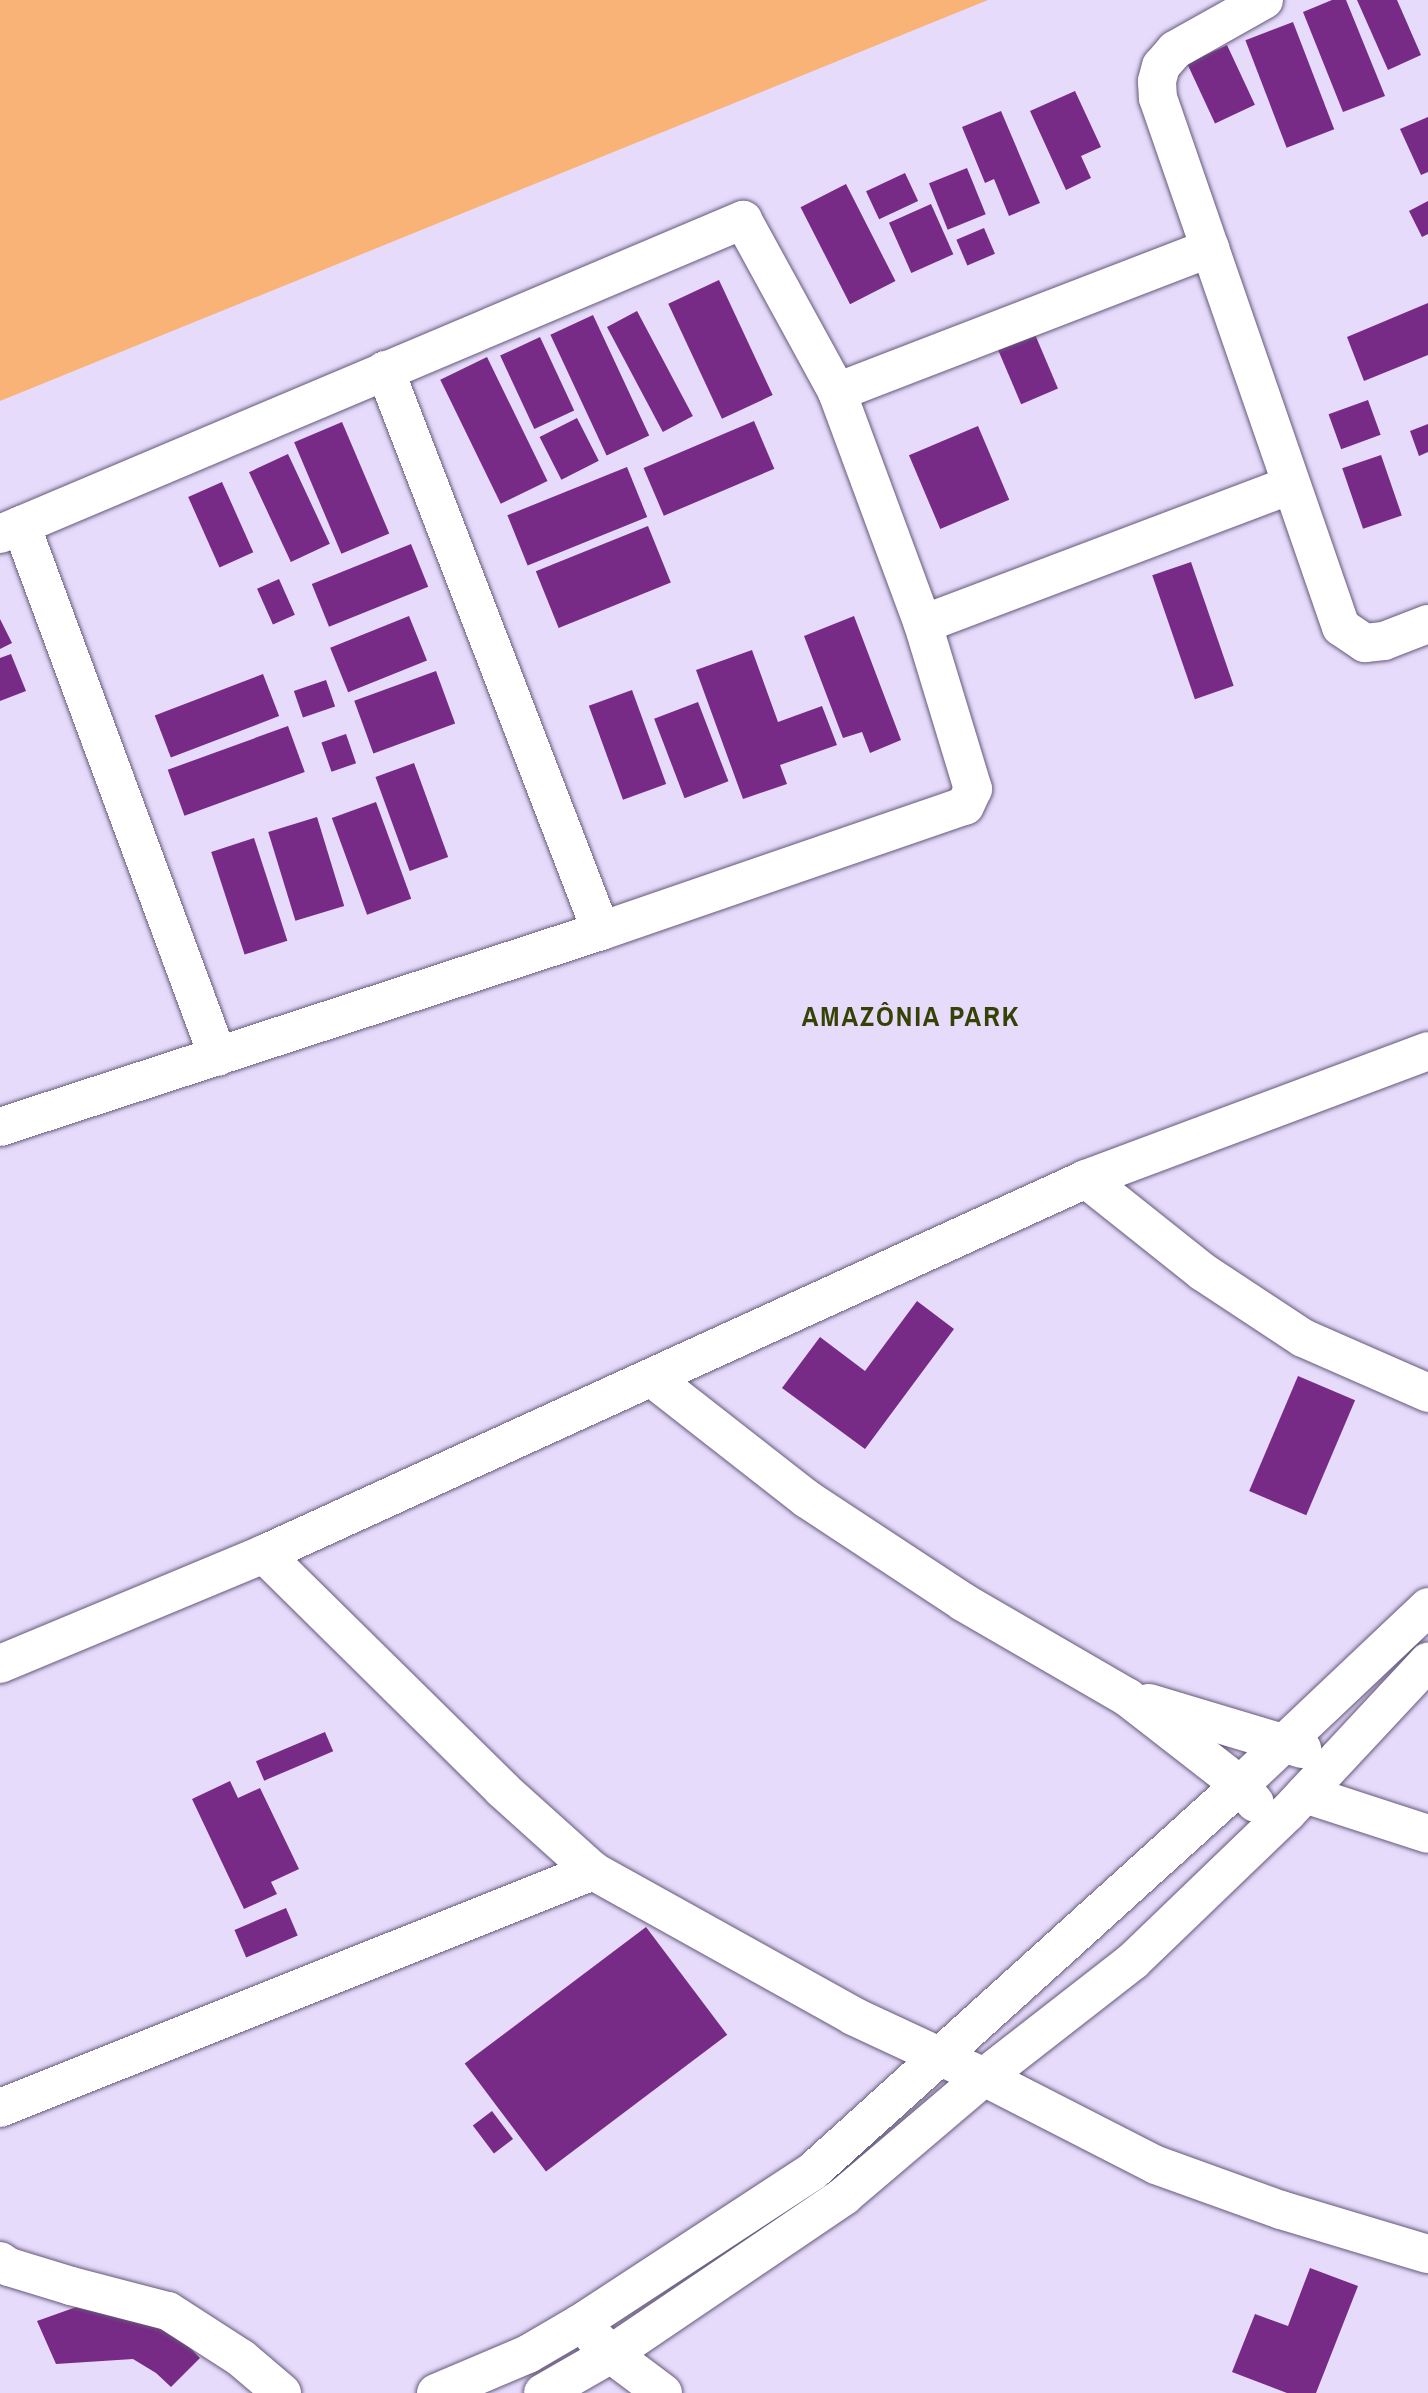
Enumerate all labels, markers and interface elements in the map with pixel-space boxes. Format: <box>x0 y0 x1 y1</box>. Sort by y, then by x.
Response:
district label: AMAZÔNIA PARK <box>803 999 1019 1033</box>

